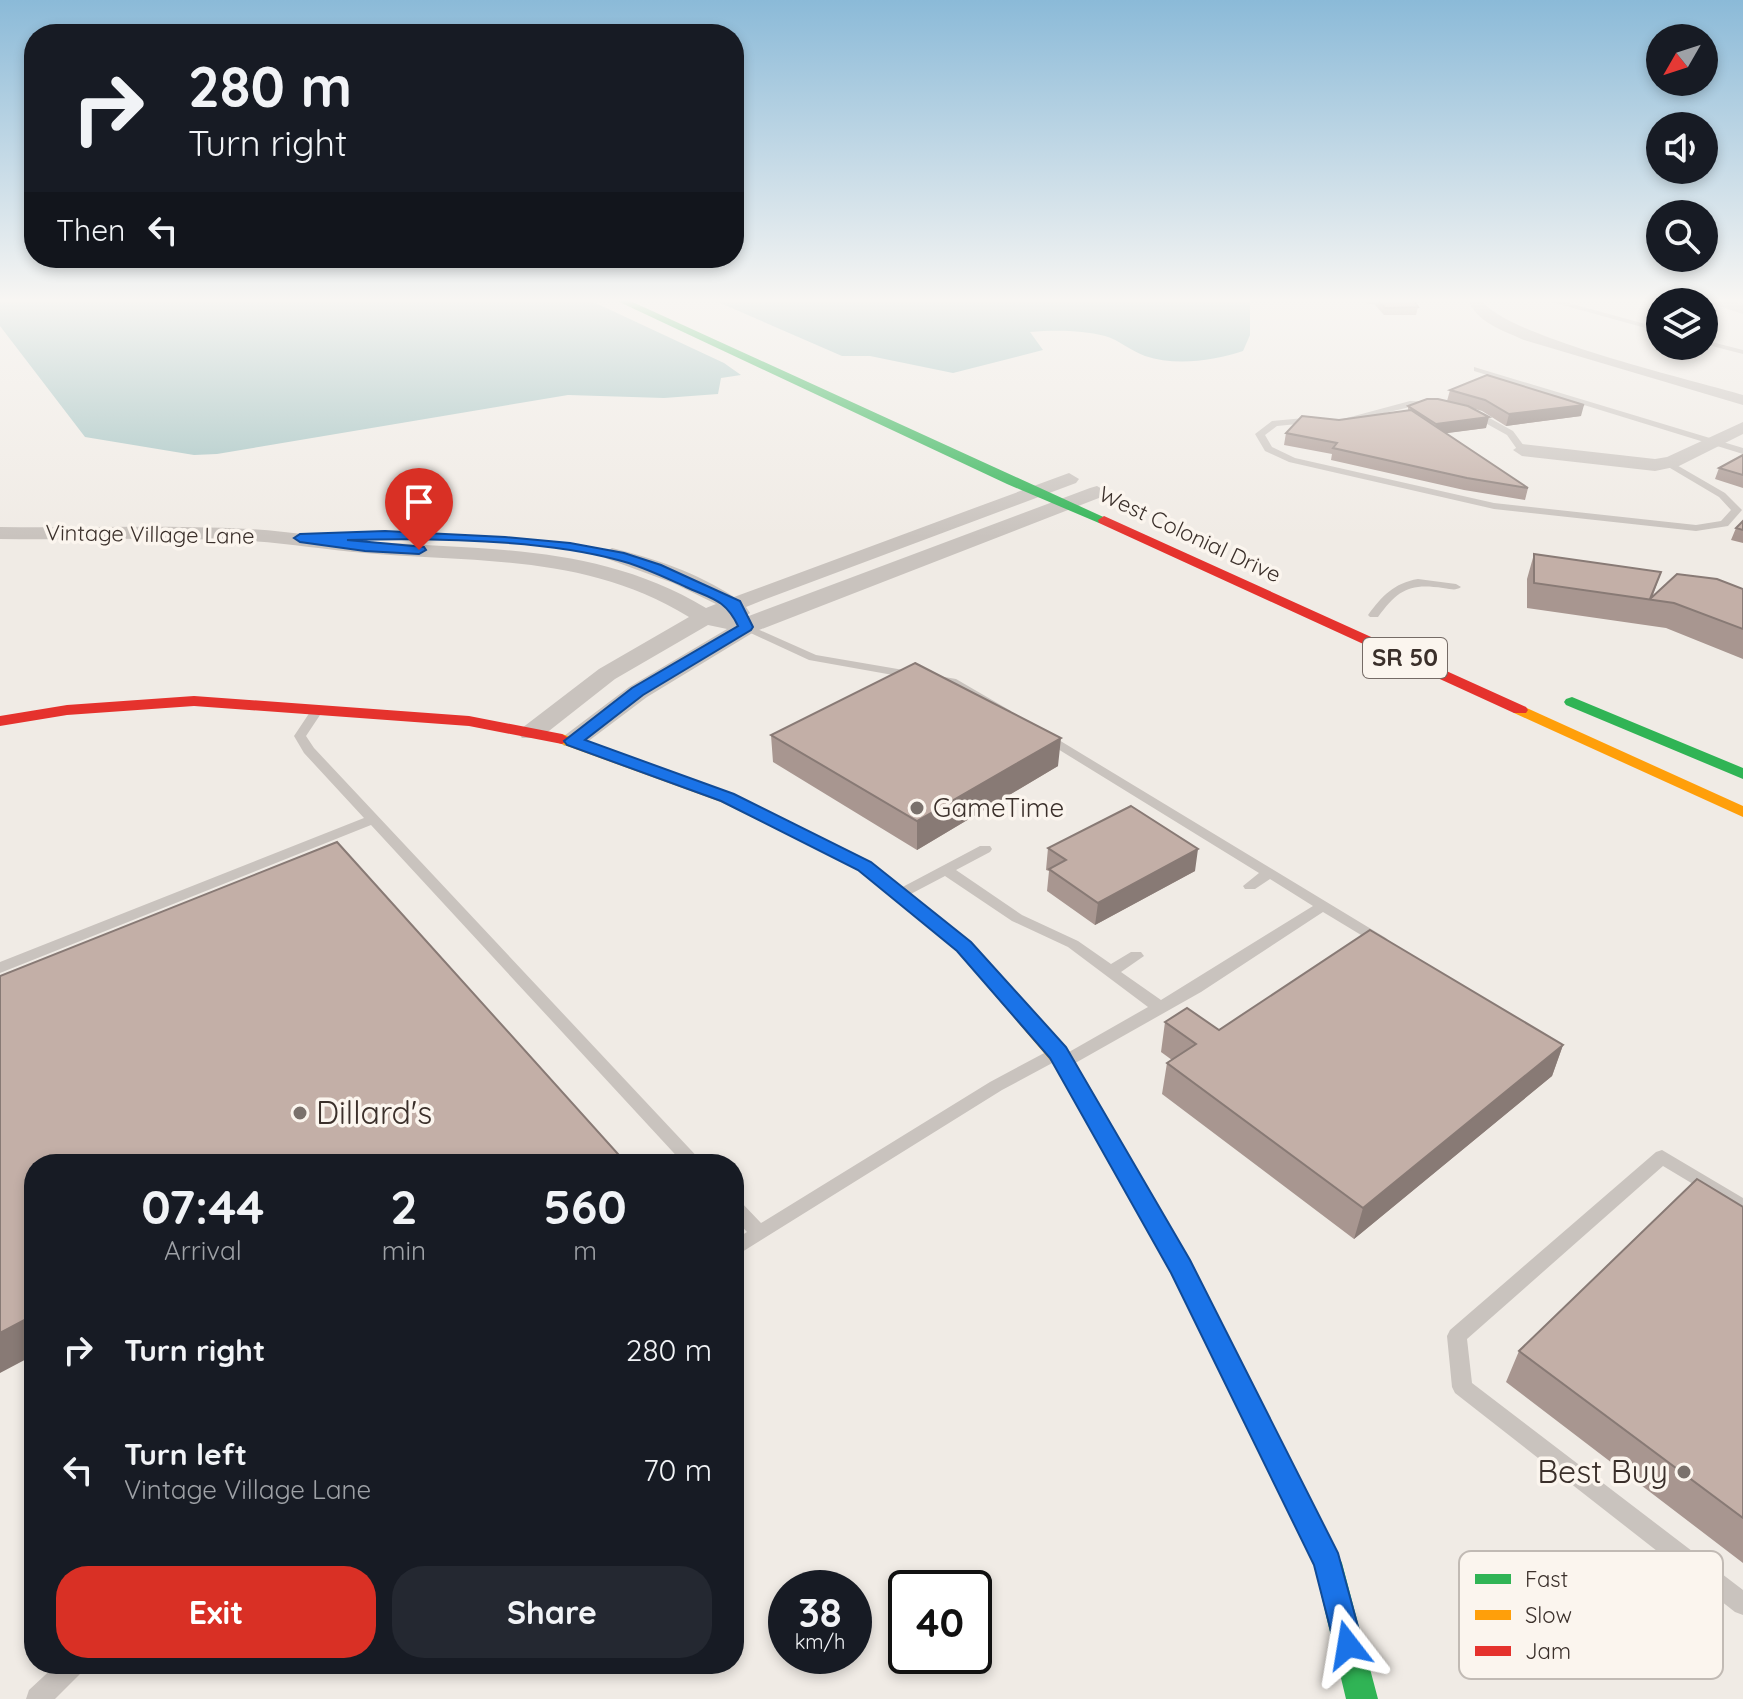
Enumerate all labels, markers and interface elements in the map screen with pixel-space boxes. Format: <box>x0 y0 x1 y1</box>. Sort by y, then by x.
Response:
north arrow <box>1646 24 1718 96</box>
map controls <box>1646 24 1718 360</box>
text: 280 m <box>188 51 352 121</box>
icon: right <box>56 56 160 160</box>
button: sound <box>1646 112 1718 184</box>
text: Turn right <box>188 120 347 165</box>
button: search <box>1646 200 1718 272</box>
icon: left <box>141 208 185 252</box>
text: Then <box>56 211 125 249</box>
button: layers <box>1646 288 1718 360</box>
pin <box>385 468 453 550</box>
icon: arrive <box>397 480 441 524</box>
street label: West Colonial Drive <box>1094 480 1286 588</box>
street label: Vintage Village Lane <box>45 518 255 550</box>
road number: SR 50 <box>1363 638 1447 678</box>
place label: GameTime <box>933 791 1064 824</box>
marker: GameTime <box>908 799 926 817</box>
place label: Dillard's <box>316 1092 432 1132</box>
marker: Dillard's <box>291 1104 309 1122</box>
text: 07:44 <box>141 1176 265 1236</box>
text: 2 <box>390 1176 418 1236</box>
text: 560 <box>543 1176 627 1236</box>
text: Arrival <box>164 1234 242 1267</box>
text: min <box>382 1234 426 1267</box>
text: m <box>573 1234 597 1267</box>
icon: right <box>56 1328 100 1372</box>
text: Turn right <box>124 1331 265 1369</box>
text: 280 m <box>626 1331 712 1369</box>
text: Turn left <box>124 1435 247 1473</box>
icon: left <box>56 1448 100 1492</box>
text: 70 m <box>643 1451 712 1489</box>
place label: Best Buy <box>1537 1451 1668 1491</box>
marker: Best Buy <box>1675 1463 1693 1481</box>
text: Vintage Village Lane <box>124 1473 371 1506</box>
legend <box>1459 1551 1723 1679</box>
text: Fast <box>1525 1565 1568 1593</box>
button: Exit <box>56 1566 376 1658</box>
button: Share <box>392 1566 712 1658</box>
speed limit sign: 40 <box>888 1570 992 1674</box>
text: 38 <box>798 1587 842 1637</box>
text: Slow <box>1525 1601 1572 1629</box>
position arrow <box>1306 1603 1390 1687</box>
text: km/h <box>795 1629 845 1654</box>
text: Jam <box>1525 1637 1571 1665</box>

